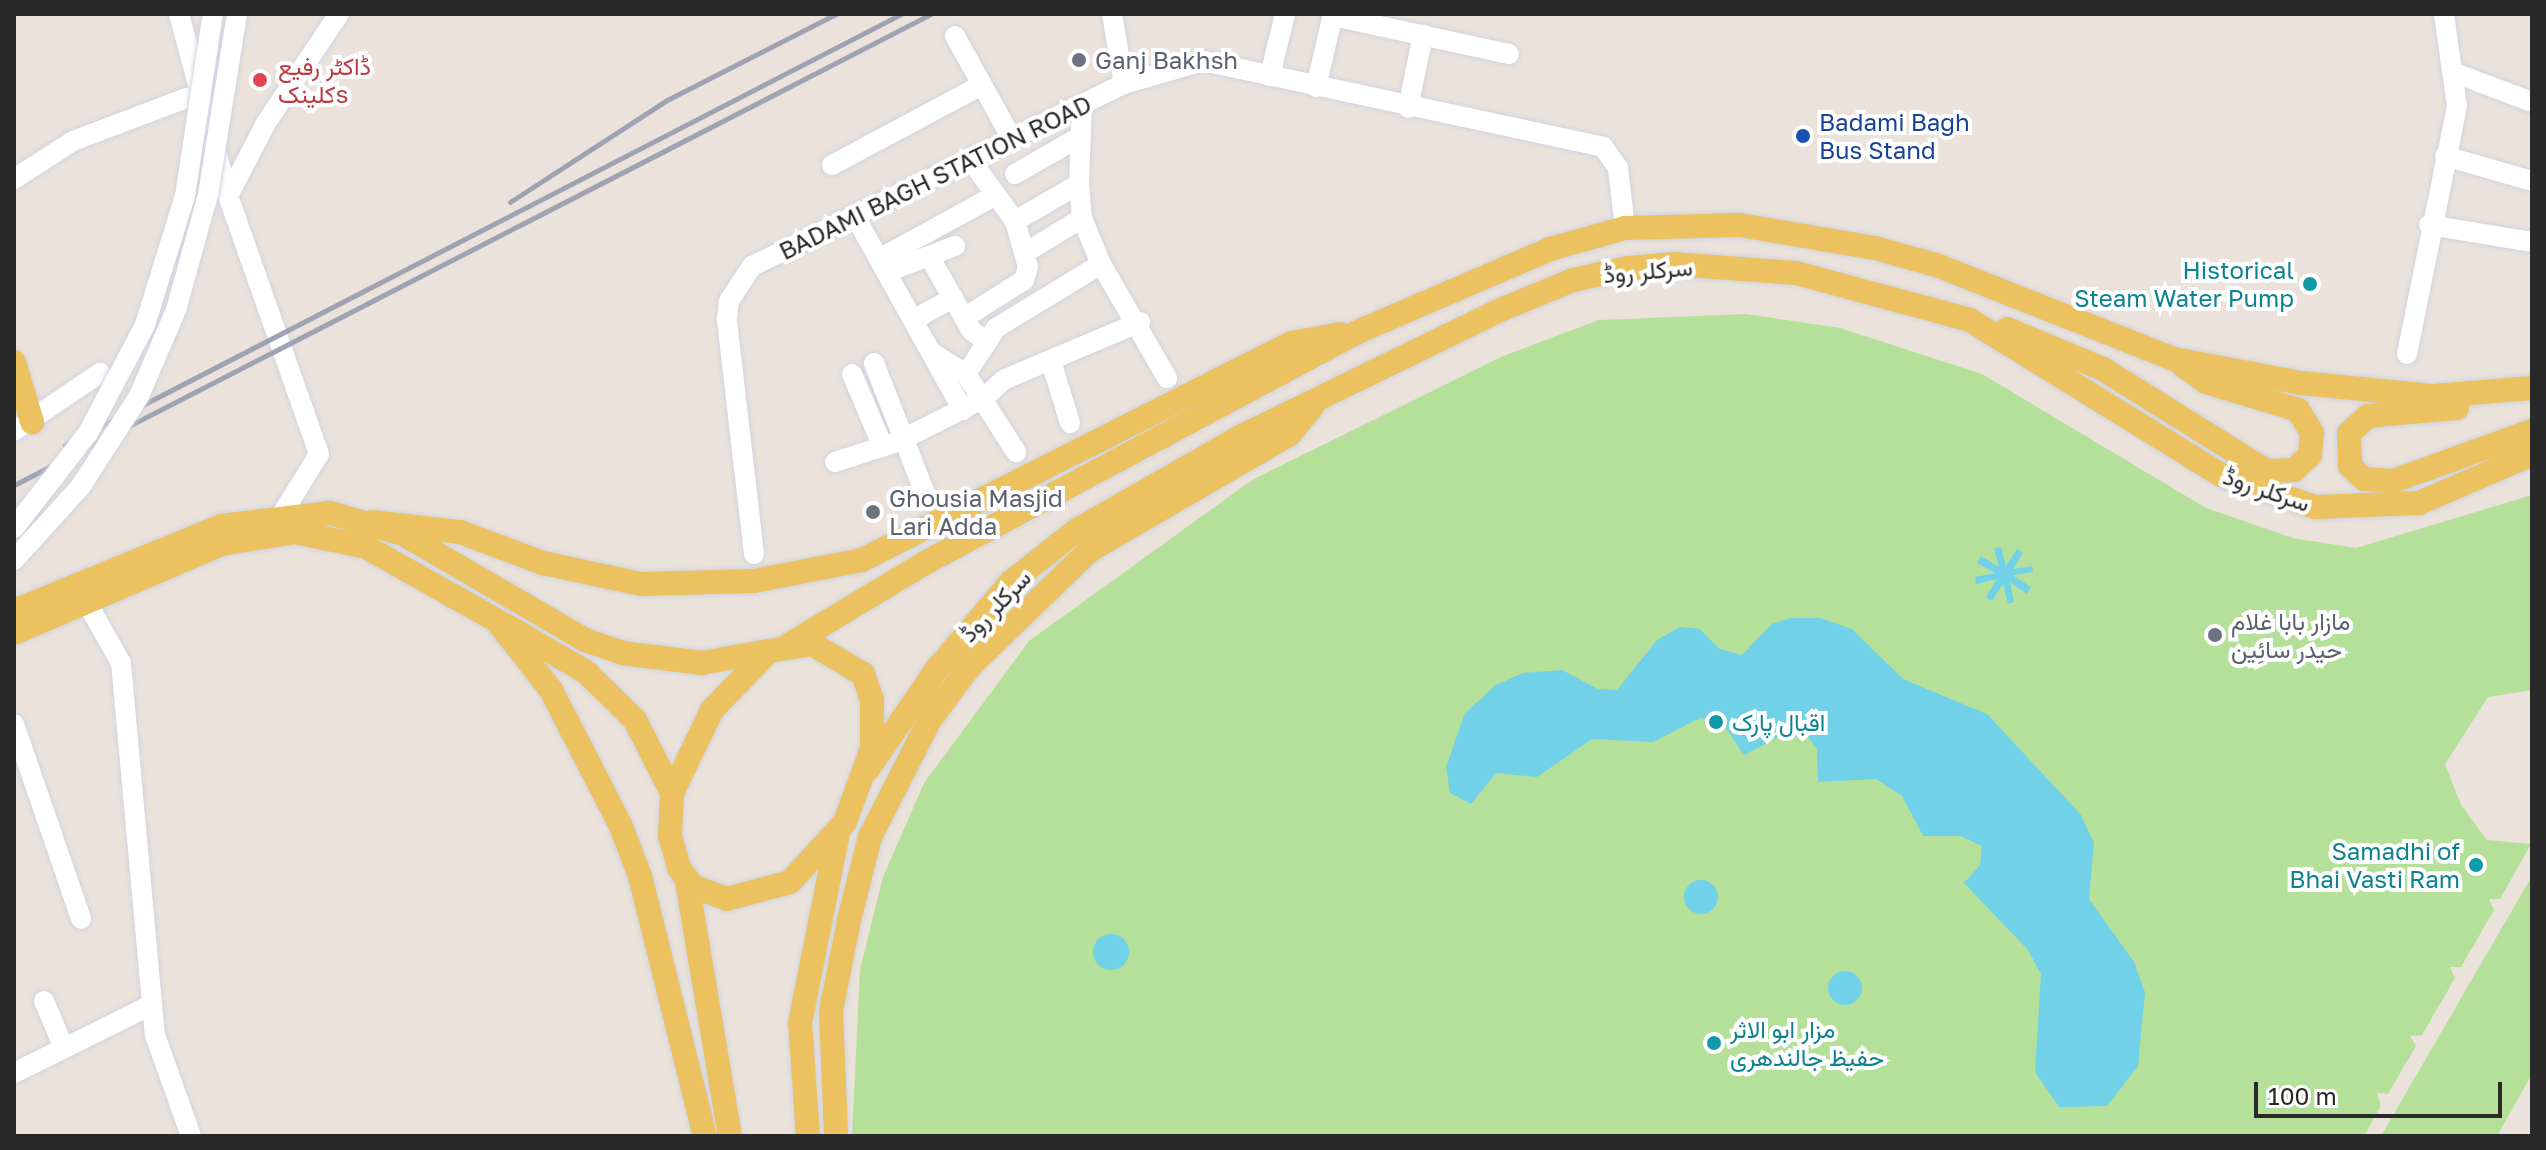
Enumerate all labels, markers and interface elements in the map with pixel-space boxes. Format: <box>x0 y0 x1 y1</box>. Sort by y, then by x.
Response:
place label: Ganj Bakhsh <box>1095 46 1238 74</box>
marker: Ganj Bakhsh <box>1070 51 1088 69</box>
place label: ڈاکٹر رفیع کلینکs <box>278 52 371 108</box>
marker: ڈاکٹر رفیع کلینکs <box>249 69 271 91</box>
street label: BADAMI BAGH STATION ROAD <box>774 89 1096 265</box>
place label: Badami Bagh Bus Stand <box>1819 108 1970 164</box>
marker: Badami Bagh Bus Stand <box>1794 127 1812 145</box>
street label: سرکلر روڈ <box>1602 252 1694 288</box>
place label: Historical Steam Water Pump <box>2074 256 2294 312</box>
marker: Historical Steam Water Pump <box>2301 275 2319 293</box>
street label: سرکلر روڈ <box>2220 461 2314 517</box>
place label: Ghousia Masjid Lari Adda <box>889 484 1063 540</box>
marker: Ghousia Masjid Lari Adda <box>864 503 882 521</box>
street label: سرکلر روڈ <box>954 563 1036 647</box>
place label: مازار بابا غلام حیدر سائِین <box>2231 607 2350 663</box>
marker: مازار بابا غلام حیدر سائِین <box>2206 626 2224 644</box>
place label: اقبال پارک <box>1732 708 1825 736</box>
marker: اقبال پارک <box>1707 713 1725 731</box>
place label: Samadhi of Bhai Vasti Ram <box>2289 837 2460 893</box>
marker: Samadhi of Bhai Vasti Ram <box>2467 856 2485 874</box>
place label: مزار ابو الاثر حفیظ جالندھری <box>1730 1015 1884 1071</box>
marker: مزار ابو الاثر حفیظ جالندھری <box>1705 1034 1723 1052</box>
scale bar <box>2258 1066 2506 1116</box>
text: 100 m <box>2268 1081 2337 1110</box>

